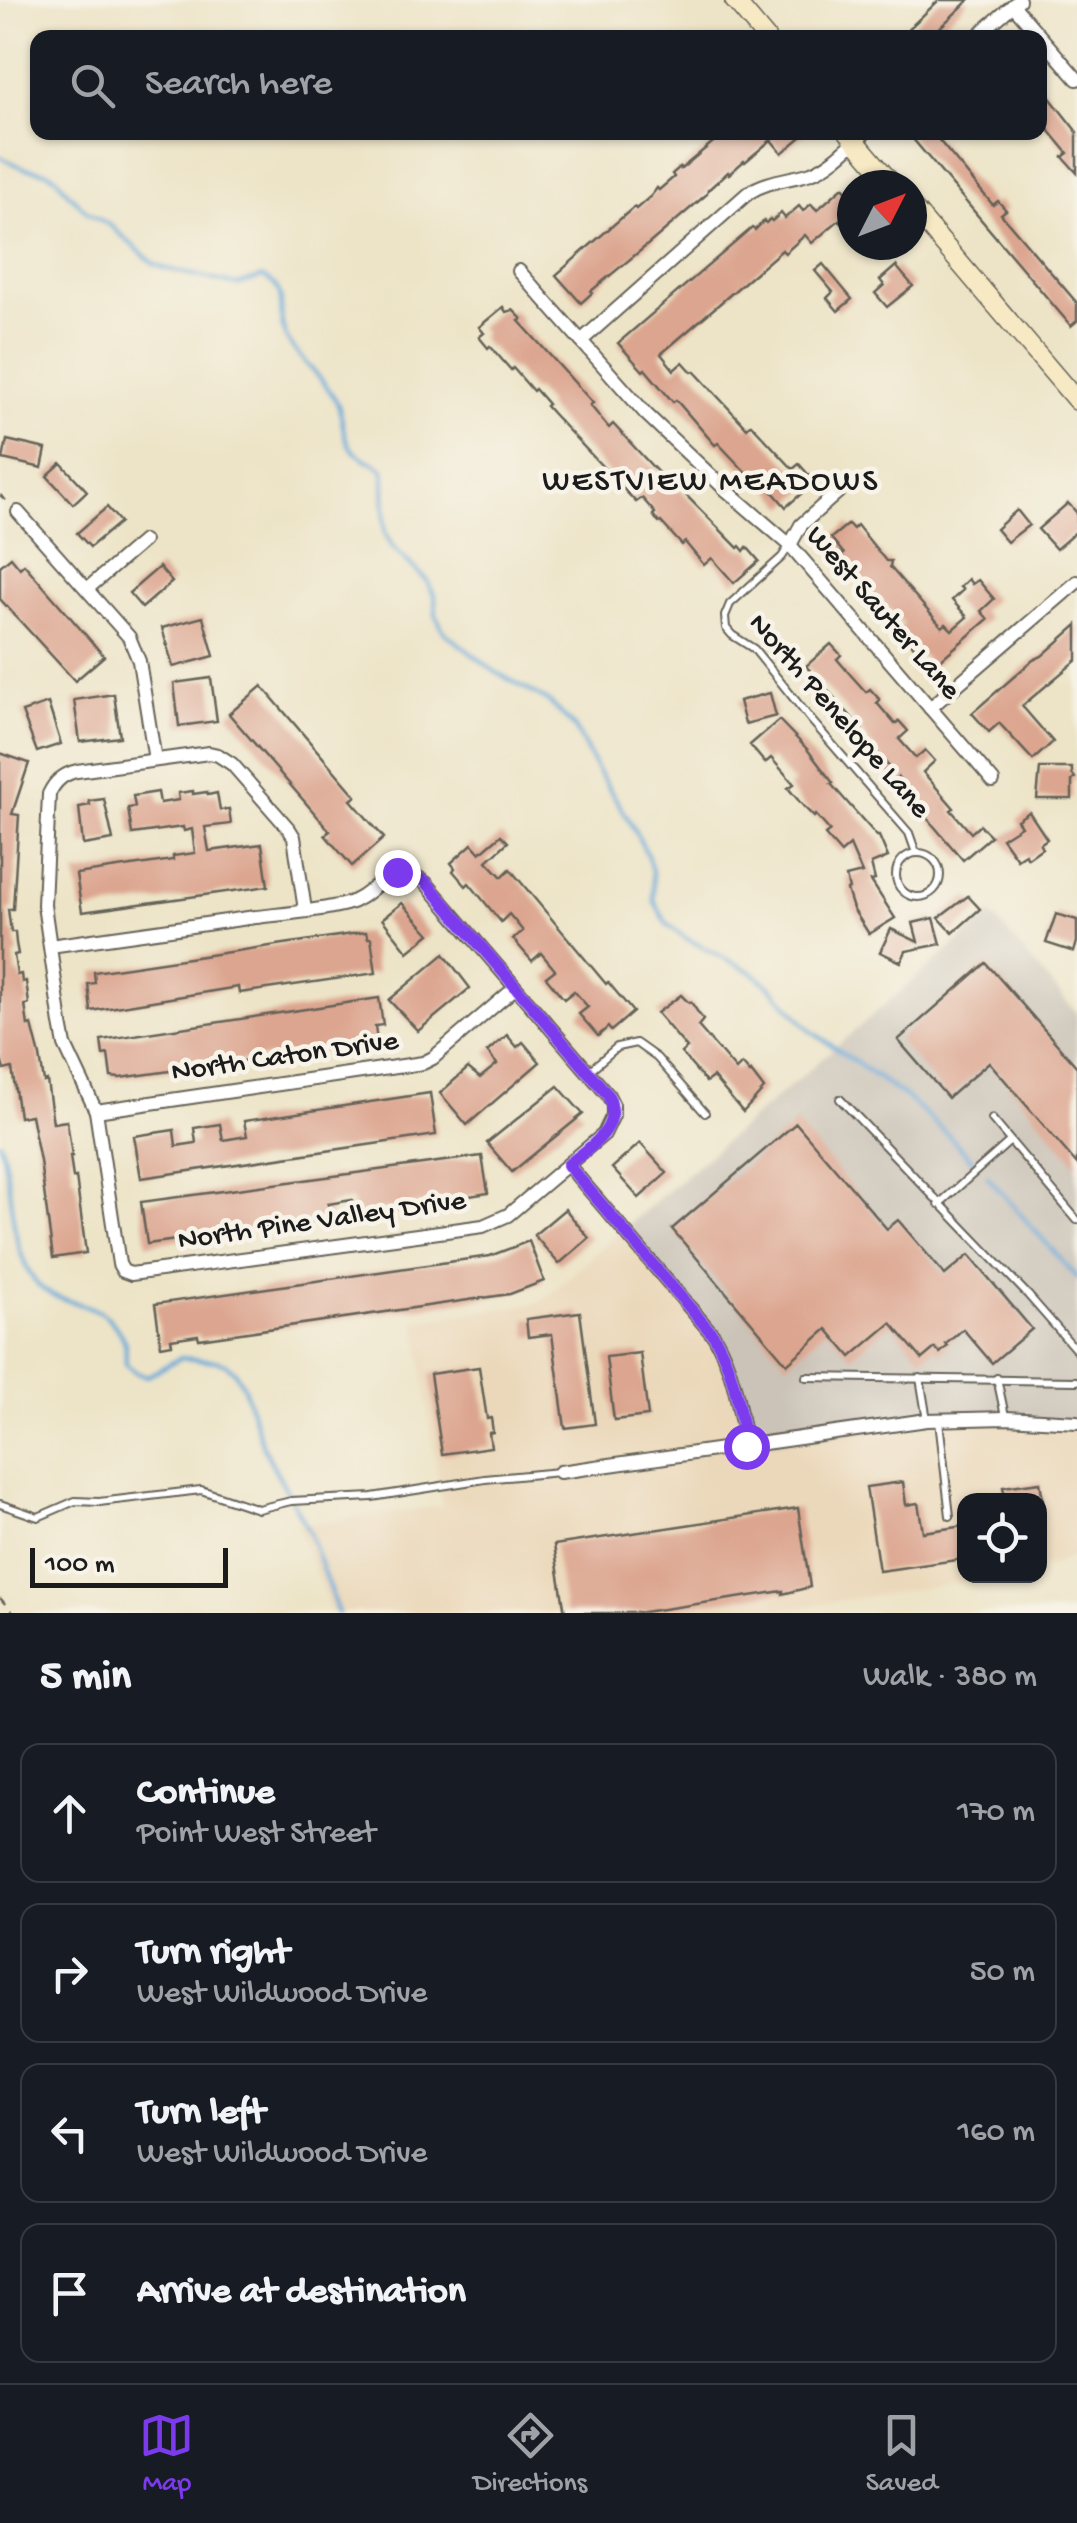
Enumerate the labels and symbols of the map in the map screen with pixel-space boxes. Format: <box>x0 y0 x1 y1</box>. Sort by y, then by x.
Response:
north arrow <box>837 170 927 260</box>
district label: WESTVIEW MEADOWS <box>542 464 880 502</box>
street label: West Sauter Lane <box>797 520 967 708</box>
street label: North Penelope Lane <box>740 607 937 827</box>
route end <box>375 850 421 896</box>
street label: North Caton Drive <box>169 1025 401 1091</box>
street label: North Pine Valley Drive <box>176 1184 469 1260</box>
route start <box>724 1424 770 1470</box>
scale bar <box>30 1543 228 1588</box>

